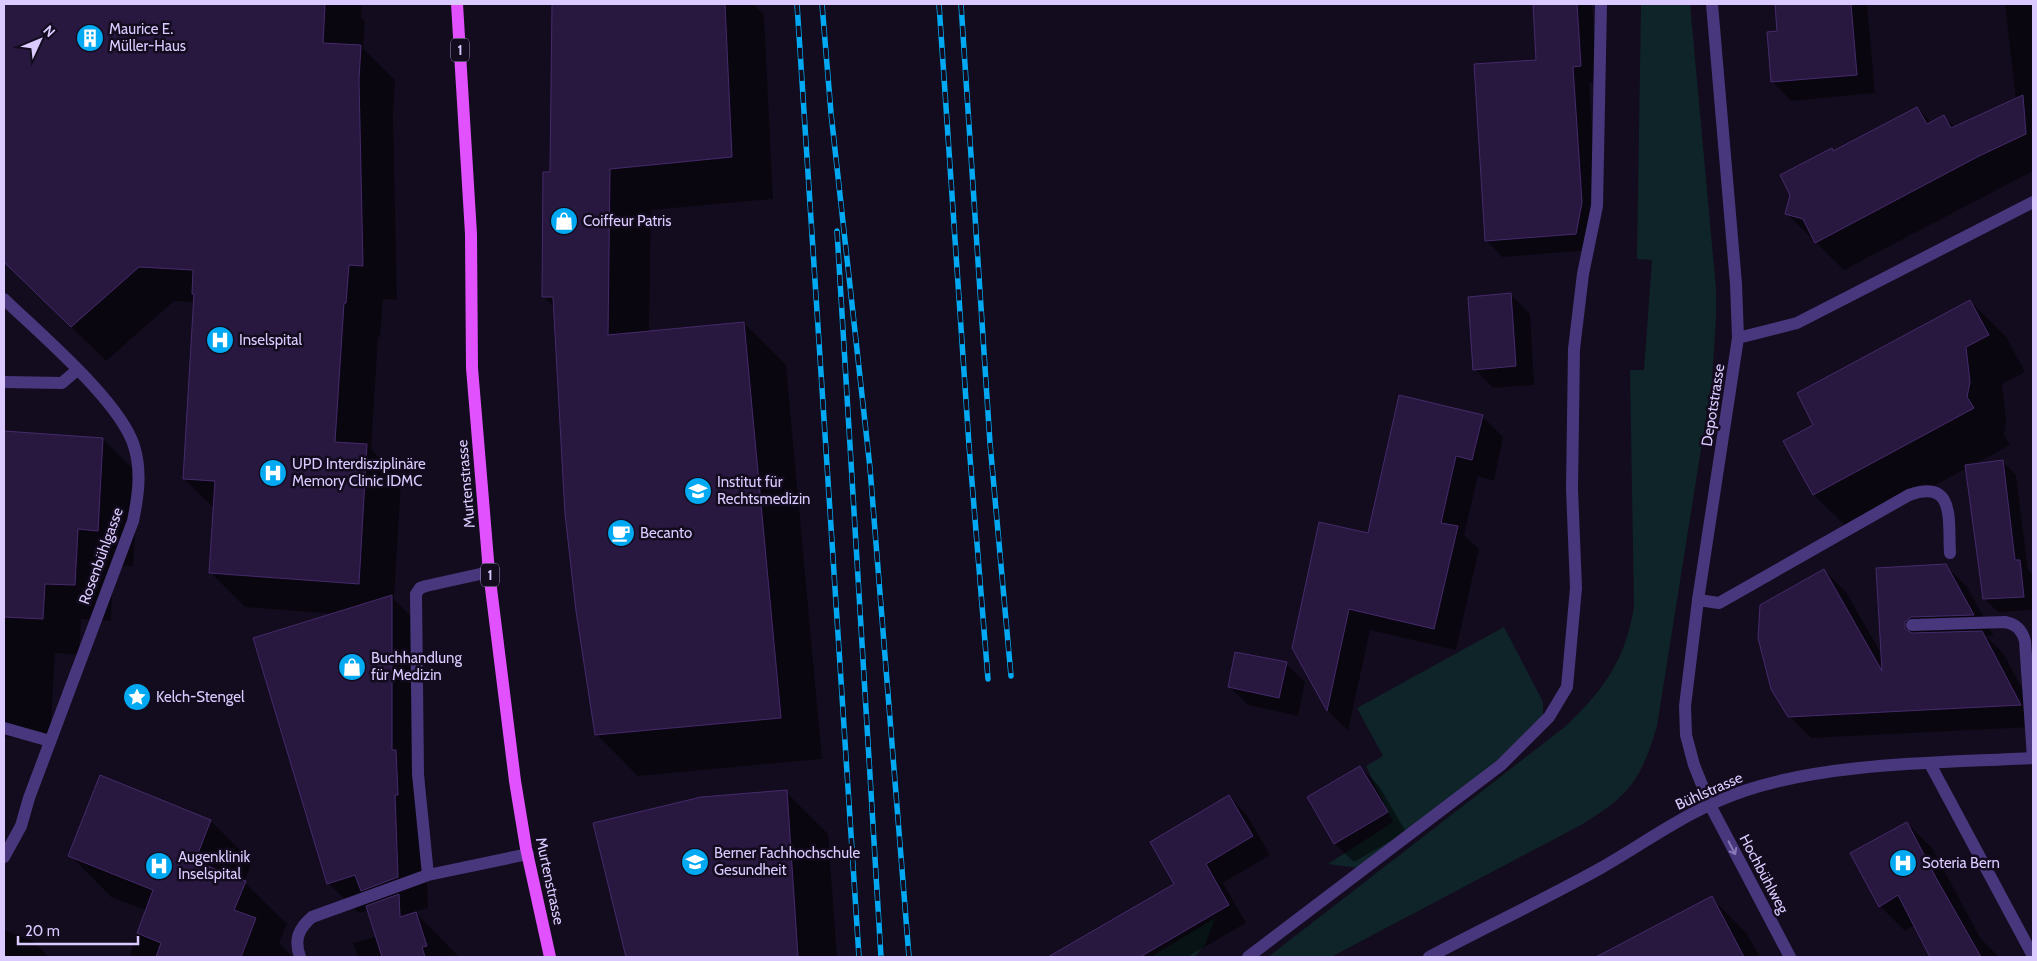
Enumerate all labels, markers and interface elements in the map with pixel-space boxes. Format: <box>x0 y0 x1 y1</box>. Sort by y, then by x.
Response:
north arrow <box>15 15 65 65</box>
place label: Maurice E. Müller-Haus <box>109 20 186 55</box>
text: N <box>39 21 59 41</box>
building icon: Maurice E. Müller-Haus <box>75 23 105 53</box>
road number: 1 <box>451 38 469 62</box>
shop icon: Coiffeur Patris <box>549 206 579 236</box>
place label: Coiffeur Patris <box>583 212 672 230</box>
hospital icon: Inselspital <box>205 325 235 355</box>
place label: Inselspital <box>239 331 303 349</box>
street label: Depotstrasse <box>1698 362 1728 448</box>
street label: Murtenstrasse <box>453 439 479 529</box>
place label: UPD Interdisziplinäre Memory Clinic IDMC <box>292 455 426 490</box>
hospital icon: UPD Interdisziplinäre Memory Clinic IDMC <box>258 458 288 488</box>
place label: Institut für Rechtsmedizin <box>717 473 811 508</box>
school or university icon: Institut für Rechtsmedizin <box>683 476 713 506</box>
street label: Rosenbühlgasse <box>75 505 127 607</box>
cafe icon: Becanto <box>606 518 636 548</box>
place label: Becanto <box>640 524 692 542</box>
road number: 1 <box>481 564 499 586</box>
place label: Buchhandlung für Medizin <box>371 649 463 684</box>
shop icon: Buchhandlung für Medizin <box>337 652 367 682</box>
place icon: Kelch-Stengel <box>122 682 152 712</box>
place label: Kelch-Stengel <box>156 688 245 706</box>
street label: Bühlstrasse <box>1673 768 1746 814</box>
street label: Hochbühlweg <box>1736 831 1793 917</box>
street label: Murtenstrasse <box>532 836 568 927</box>
one-way arrow <box>1727 841 1737 855</box>
place label: Berner Fachhochschule Gesundheit <box>714 844 860 879</box>
school or university icon: Berner Fachhochschule Gesundheit <box>680 847 710 877</box>
place label: Augenklinik Inselspital <box>178 848 250 883</box>
hospital icon: Soteria Bern <box>1888 848 1918 878</box>
hospital icon: Augenklinik Inselspital <box>144 851 174 881</box>
place label: Soteria Bern <box>1922 854 2000 872</box>
scale bar <box>18 914 138 946</box>
text: 20 m <box>25 922 60 940</box>

